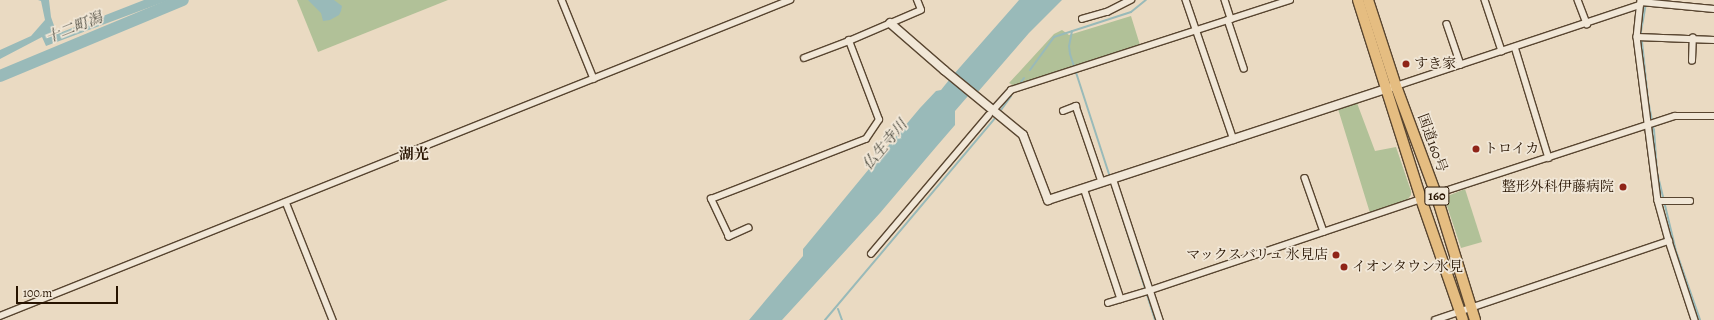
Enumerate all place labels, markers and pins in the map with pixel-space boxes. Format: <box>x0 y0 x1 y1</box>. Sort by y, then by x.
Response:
place label: すき家 <box>1414 56 1456 72</box>
marker: すき家 <box>1401 59 1411 69</box>
place label: トロイカ <box>1484 141 1540 157</box>
marker: トロイカ <box>1471 144 1481 154</box>
place label: 整形外科伊藤病院 <box>1502 179 1614 195</box>
marker: 整形外科伊藤病院 <box>1617 181 1629 193</box>
place label: マックスバリュ 氷見店 <box>1185 247 1328 263</box>
marker: マックスバリュ 氷見店 <box>1331 250 1341 260</box>
place label: イオンタウン氷見 <box>1352 259 1464 275</box>
marker: イオンタウン氷見 <box>1339 262 1349 272</box>

